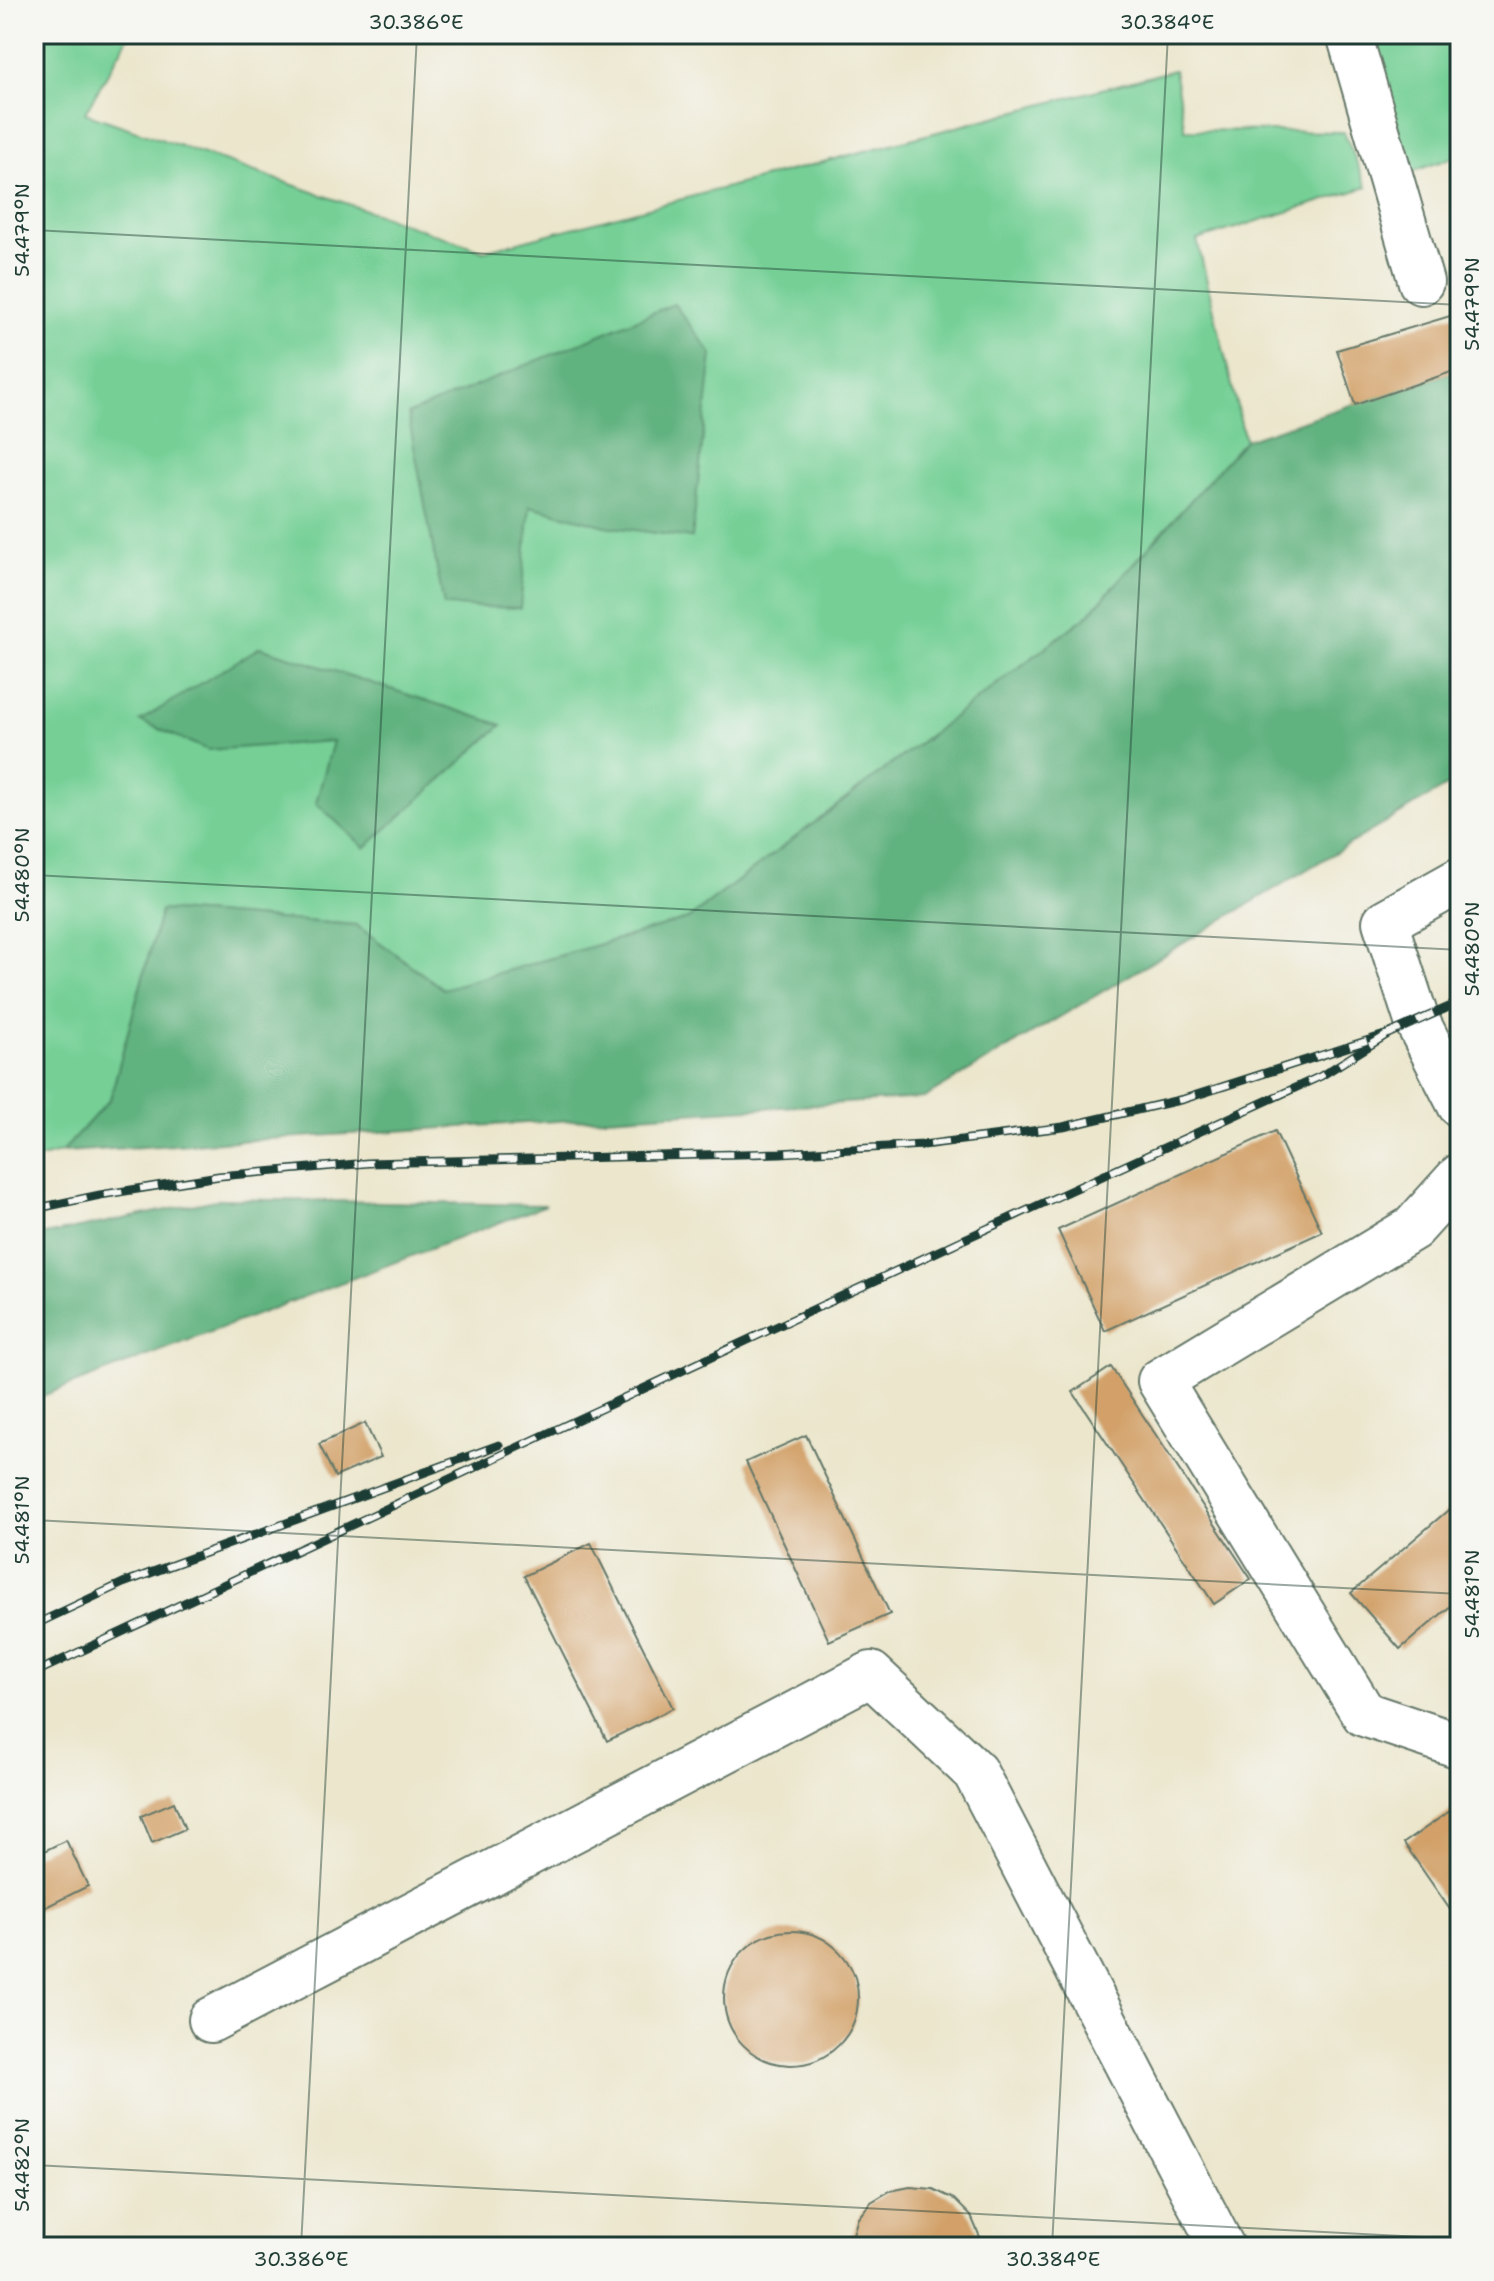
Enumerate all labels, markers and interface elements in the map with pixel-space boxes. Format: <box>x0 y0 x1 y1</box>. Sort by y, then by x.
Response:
text: 30.386°E <box>369 9 463 35</box>
text: 30.384°E <box>1120 9 1214 35</box>
text: 54.479°N <box>9 183 35 277</box>
text: 54.479°N <box>1459 257 1485 351</box>
text: 54.480°N <box>9 828 35 922</box>
text: 54.480°N <box>1459 902 1485 996</box>
text: 54.481°N <box>9 1476 35 1564</box>
text: 54.481°N <box>1459 1550 1485 1638</box>
text: 54.482°N <box>9 2118 35 2212</box>
text: 30.386°E <box>254 2246 348 2272</box>
text: 30.384°E <box>1006 2246 1100 2272</box>

